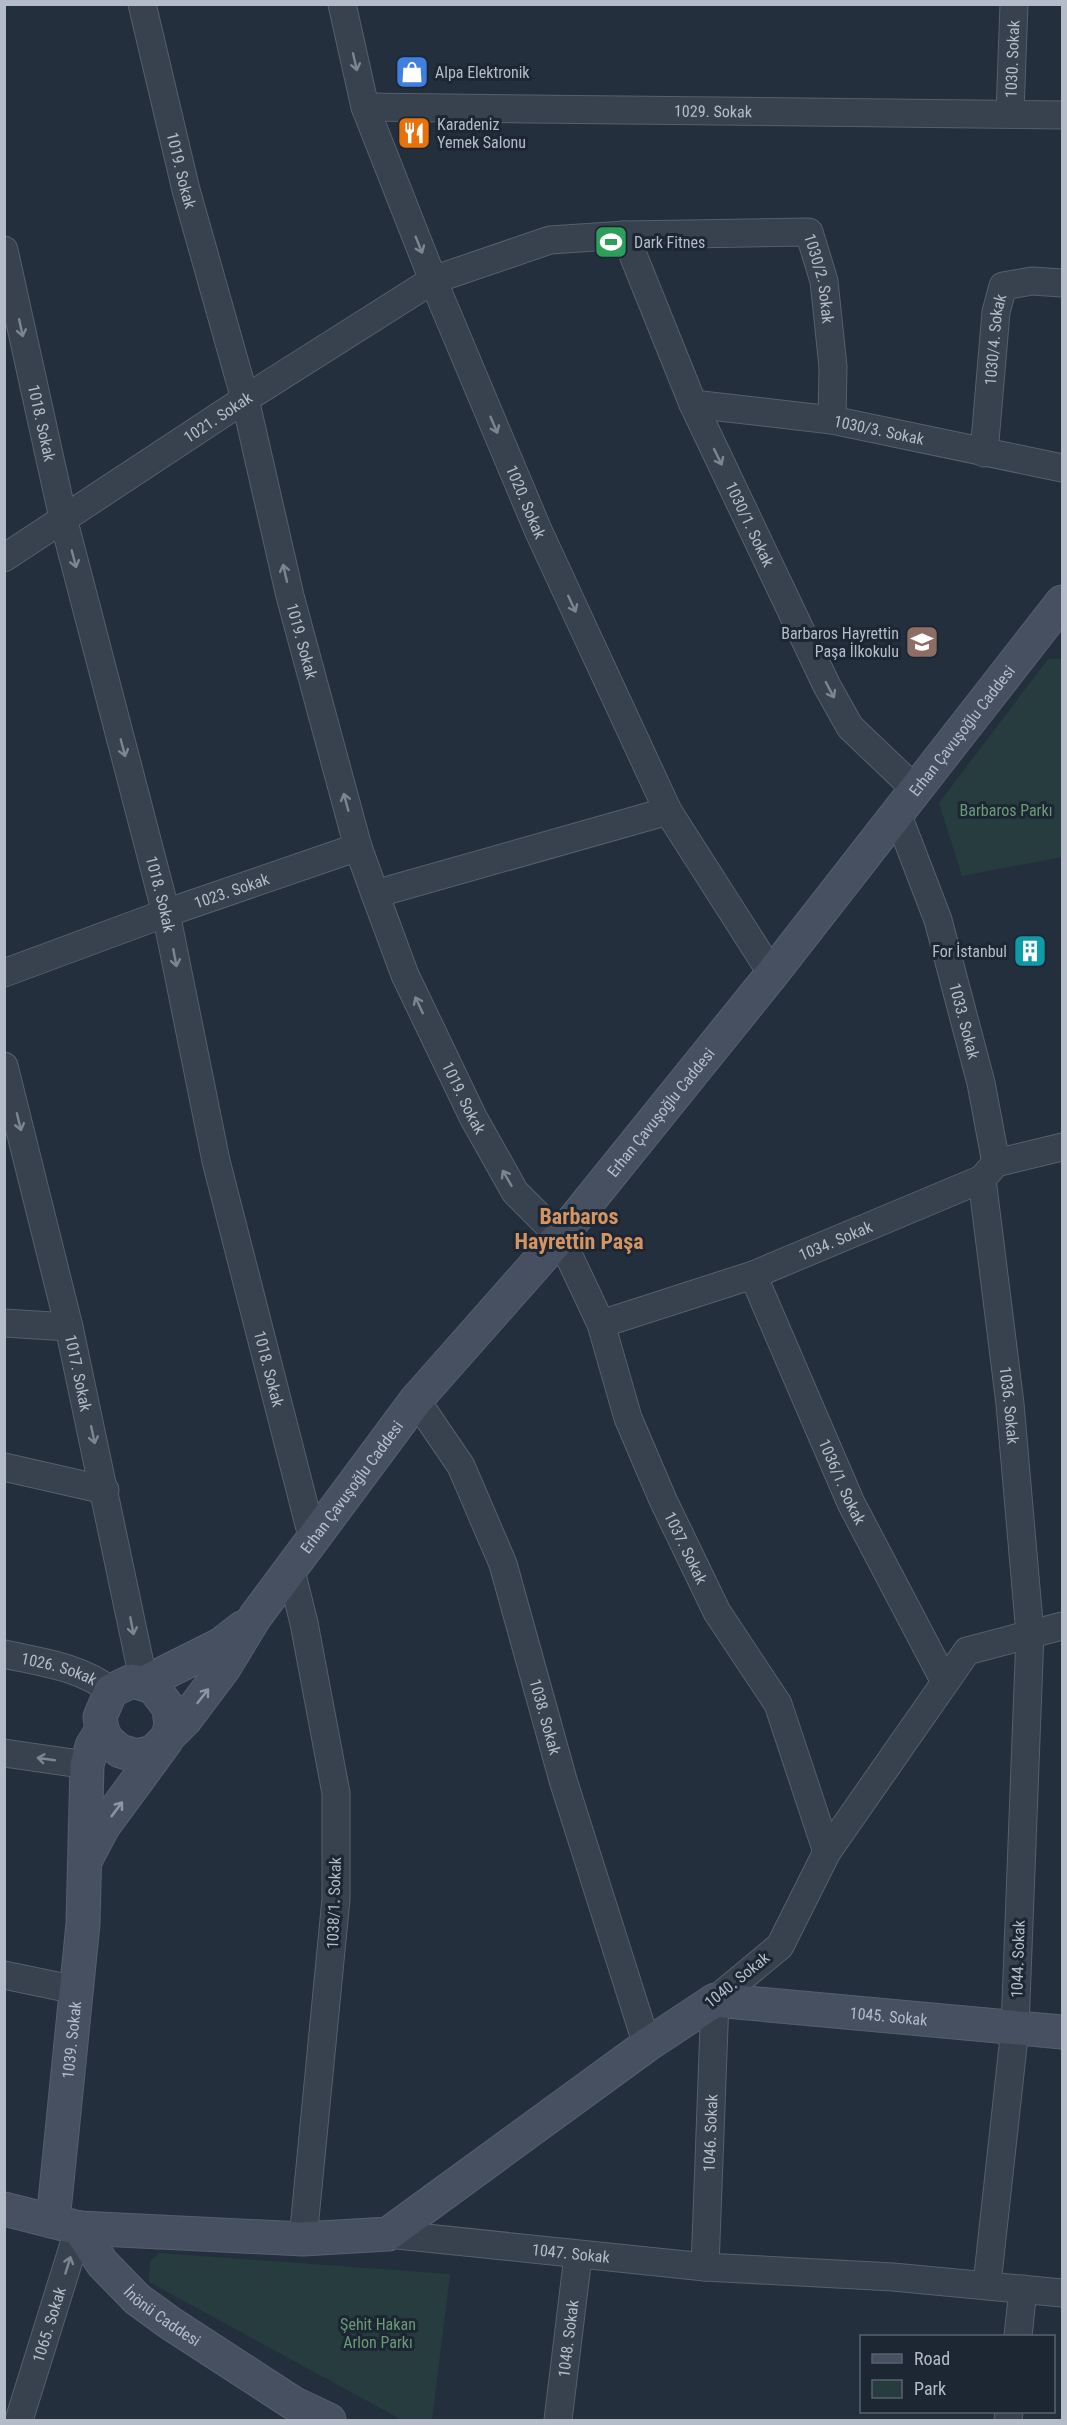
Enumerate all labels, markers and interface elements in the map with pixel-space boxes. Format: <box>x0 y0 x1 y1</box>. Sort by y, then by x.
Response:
street label: 1030. Sokak <box>1001 19 1023 98</box>
one-way arrow <box>349 52 361 71</box>
shop icon: Alpa Elektronik <box>394 54 430 90</box>
place label: Alpa Elektronik <box>435 63 530 82</box>
street label: 1029. Sokak <box>674 101 753 121</box>
restaurant icon: Karadeniz Yemek Salonu <box>396 115 432 151</box>
place label: Karadeniz Yemek Salonu <box>437 115 526 152</box>
street label: 1019. Sokak <box>163 130 200 211</box>
sports icon: Dark Fitnes <box>593 224 629 260</box>
street label: 1030/2. Sokak <box>801 231 838 325</box>
place label: Dark Fitnes <box>634 233 705 252</box>
one-way arrow <box>415 235 426 254</box>
street label: 1030/4. Sokak <box>980 291 1010 386</box>
one-way arrow <box>16 318 28 337</box>
street label: 1018. Sokak <box>24 383 60 464</box>
street label: 1021. Sokak <box>180 387 256 446</box>
street label: 1030/3. Sokak <box>832 411 927 449</box>
one-way arrow <box>489 416 500 434</box>
one-way arrow <box>713 448 725 466</box>
street label: 1020. Sokak <box>502 462 550 542</box>
street label: 1030/1. Sokak <box>722 478 779 570</box>
one-way arrow <box>68 549 80 568</box>
one-way arrow <box>279 564 290 583</box>
one-way arrow <box>567 595 578 613</box>
street label: 1019. Sokak <box>283 601 322 682</box>
place label: Barbaros Hayrettin Paşa İlkokulu <box>781 624 899 661</box>
school or university icon: Barbaros Hayrettin Paşa İlkokulu <box>904 624 940 660</box>
street label: Erhan Çavuşoğlu Caddesi <box>905 662 1018 800</box>
one-way arrow <box>825 680 836 698</box>
one-way arrow <box>117 738 129 757</box>
one-way arrow <box>339 793 351 812</box>
park label: Barbaros Parkı <box>960 801 1052 820</box>
street label: 1018. Sokak <box>142 854 179 935</box>
street label: 1023. Sokak <box>192 869 272 912</box>
building icon: For İstanbul <box>1012 933 1048 969</box>
place label: For İstanbul <box>932 942 1007 961</box>
one-way arrow <box>170 947 181 967</box>
street label: 1033. Sokak <box>946 981 984 1062</box>
one-way arrow <box>413 996 425 1014</box>
street label: Erhan Çavuşoğlu Caddesi <box>603 1044 718 1181</box>
street label: 1019. Sokak <box>438 1059 490 1138</box>
one-way arrow <box>13 1113 25 1132</box>
one-way arrow <box>501 1170 513 1187</box>
district label: Barbaros Hayrettin Paşa <box>514 1204 644 1254</box>
street label: 1034. Sokak <box>796 1216 876 1264</box>
street label: 1018. Sokak <box>250 1329 288 1410</box>
street label: 1017. Sokak <box>61 1333 96 1414</box>
street label: 1036. Sokak <box>996 1365 1023 1446</box>
street label: Erhan Çavuşoğlu Caddesi <box>296 1417 407 1557</box>
one-way arrow <box>88 1424 99 1444</box>
street label: 1036/1. Sokak <box>815 1436 870 1528</box>
street label: 1037. Sokak <box>661 1509 712 1588</box>
one-way arrow <box>127 1615 138 1635</box>
street label: 1026. Sokak <box>20 1648 101 1689</box>
street label: 1038. Sokak <box>526 1677 565 1758</box>
one-way arrow <box>197 1689 210 1705</box>
one-way arrow <box>37 1754 56 1765</box>
one-way arrow <box>111 1801 124 1817</box>
street label: 1038/1. Sokak <box>323 1856 345 1949</box>
street label: 1044. Sokak <box>1007 1919 1029 1998</box>
street label: 1040. Sokak <box>701 1948 774 2012</box>
street label: 1039. Sokak <box>58 1999 85 2080</box>
street label: 1045. Sokak <box>849 2003 929 2029</box>
street label: 1046. Sokak <box>699 2093 721 2172</box>
street label: 1047. Sokak <box>531 2240 612 2267</box>
one-way arrow <box>63 2256 74 2275</box>
street label: İnönü Caddesi <box>120 2282 204 2350</box>
street label: 1065. Sokak <box>28 2284 70 2365</box>
street label: 1048. Sokak <box>554 2298 582 2378</box>
park label: Şehit Hakan Arlon Parkı <box>340 2315 416 2352</box>
legend <box>860 2335 1055 2413</box>
text: Road <box>914 2348 950 2369</box>
text: Park <box>914 2378 946 2399</box>

